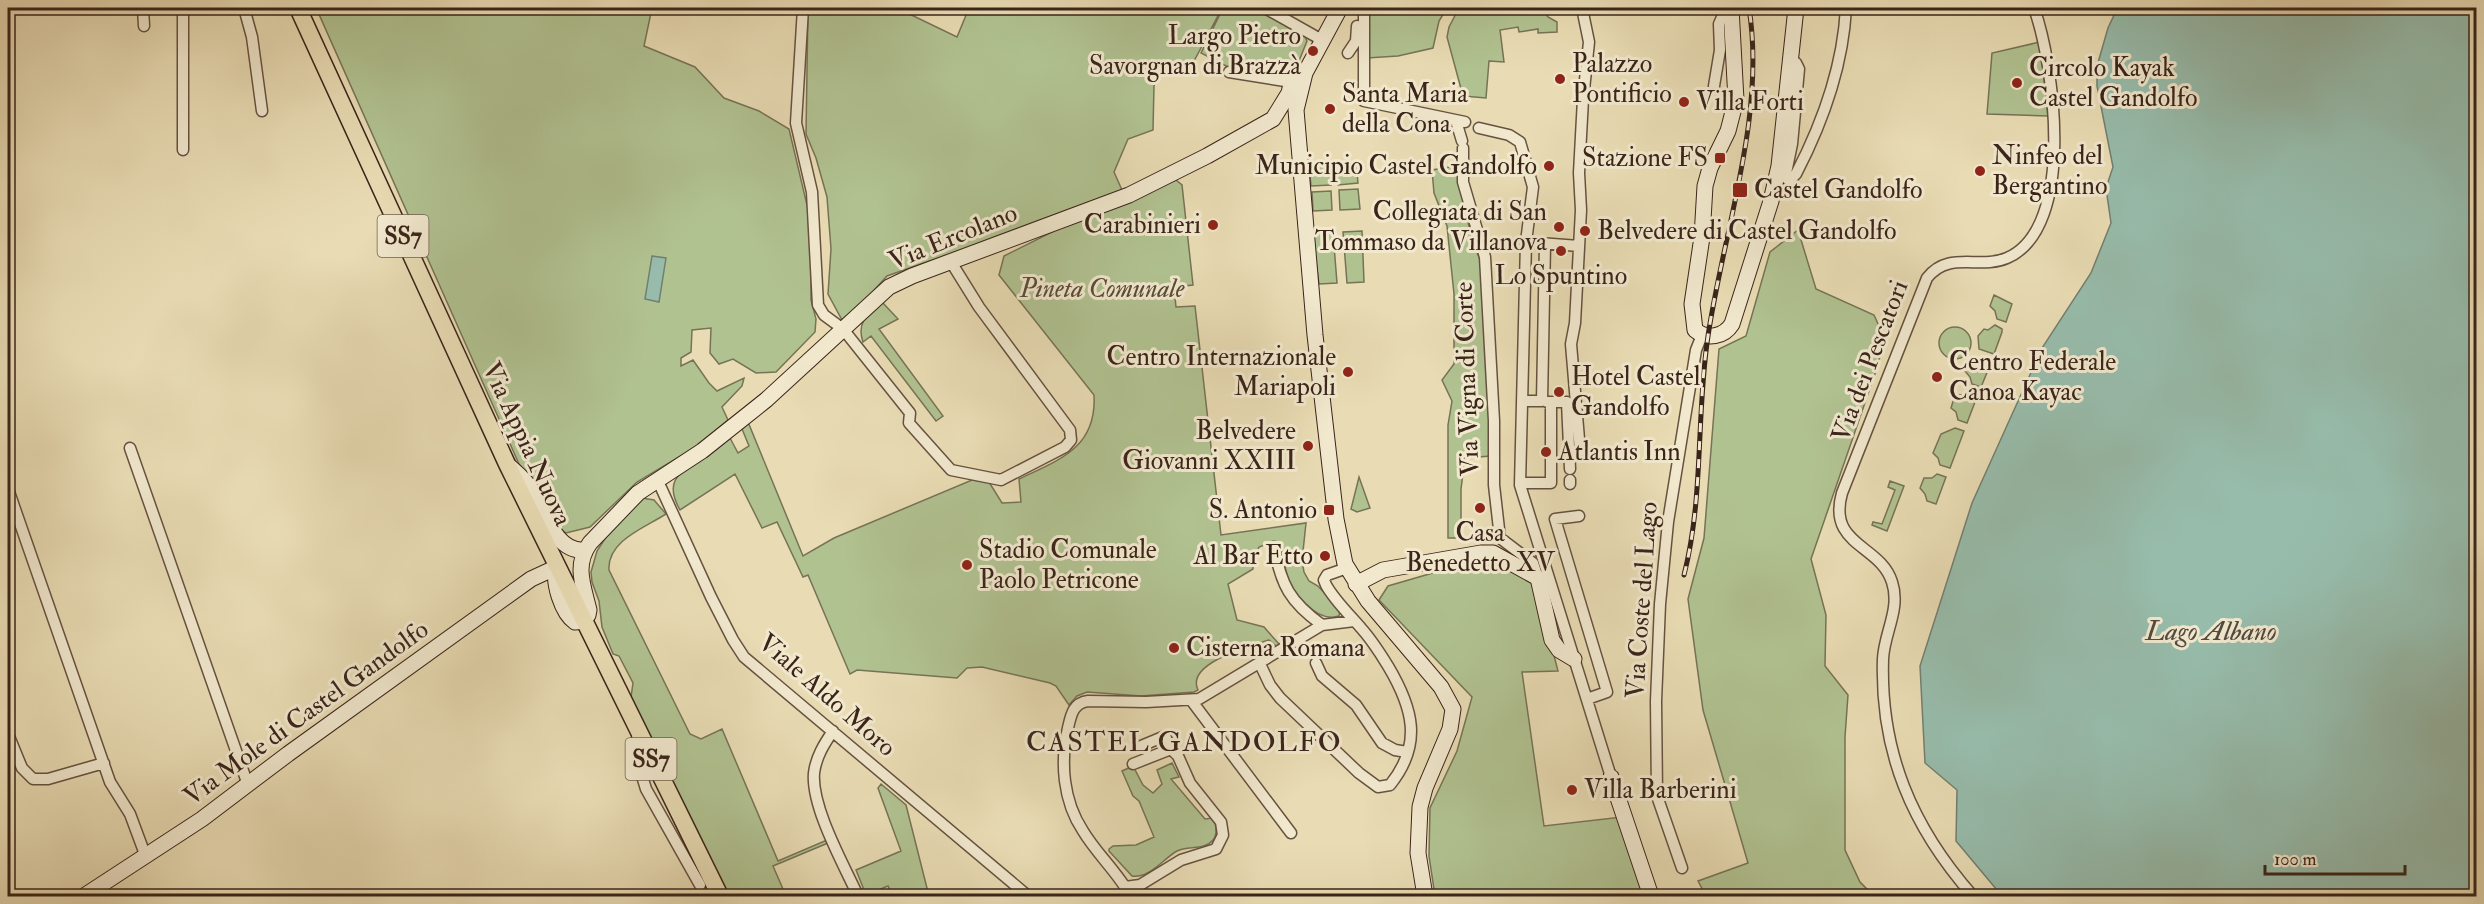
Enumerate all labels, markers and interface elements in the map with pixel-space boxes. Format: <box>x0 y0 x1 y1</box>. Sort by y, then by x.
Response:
place label: Largo Pietro Savorgnan di Brazzà <box>1089 20 1301 82</box>
marker: Largo Pietro Savorgnan di Brazzà <box>1306 44 1320 58</box>
place label: Palazzo Pontificio <box>1572 48 1672 110</box>
place label: Circolo Kayak Castel Gandolfo <box>2029 52 2197 114</box>
marker: Palazzo Pontificio <box>1553 72 1567 86</box>
marker: Circolo Kayak Castel Gandolfo <box>2010 76 2024 90</box>
place label: Santa Maria della Cona <box>1342 78 1468 140</box>
place label: Villa Forti <box>1696 86 1804 118</box>
marker: Villa Forti <box>1677 95 1691 109</box>
marker: Santa Maria della Cona <box>1323 102 1337 116</box>
place label: Ninfeo del Bergantino <box>1992 140 2107 202</box>
place label: Stazione FS <box>1582 142 1708 174</box>
place label: Municipio Castel Gandolfo <box>1255 150 1537 183</box>
marker: Stazione FS <box>1713 151 1727 165</box>
marker: Municipio Castel Gandolfo <box>1542 159 1556 173</box>
marker: Ninfeo del Bergantino <box>1973 164 1987 178</box>
place label: Castel Gandolfo <box>1754 174 1922 206</box>
marker: Castel Gandolfo <box>1731 181 1749 199</box>
place label: Collegiata di San Tommaso da Villanova <box>1315 196 1547 258</box>
street label: Via Ercolano <box>884 197 1022 277</box>
place label: Carabinieri <box>1084 209 1201 241</box>
road number: SS7 <box>378 215 428 257</box>
place label: Belvedere di Castel Gandolfo <box>1597 215 1897 247</box>
marker: Carabinieri <box>1206 218 1220 232</box>
marker: Collegiata di San Tommaso da Villanova <box>1552 220 1566 234</box>
marker: Belvedere di Castel Gandolfo <box>1578 224 1592 238</box>
marker: Lo Spuntino <box>1554 244 1568 258</box>
place label: Lo Spuntino <box>1495 260 1627 293</box>
park label: Pineta Comunale <box>1019 273 1185 305</box>
street label: Via dei Pescatori <box>1825 276 1915 446</box>
street label: Via Vigna di Corte <box>1448 281 1486 477</box>
place label: Centro Internazionale Mariapoli <box>1107 341 1336 404</box>
place label: Centro Federale Canoa Kayac <box>1949 346 2116 408</box>
street label: Via Appia Nuova <box>474 357 579 532</box>
place label: Hotel Castel Gandolfo <box>1571 361 1701 423</box>
marker: Centro Internazionale Mariapoli <box>1341 365 1355 379</box>
marker: Centro Federale Canoa Kayac <box>1930 370 1944 384</box>
marker: Hotel Castel Gandolfo <box>1552 385 1566 399</box>
place label: Belvedere Giovanni XXIII <box>1122 415 1296 477</box>
place label: Atlantis Inn <box>1557 436 1681 468</box>
marker: Belvedere Giovanni XXIII <box>1301 439 1315 453</box>
marker: Atlantis Inn <box>1539 445 1553 459</box>
place label: S. Antonio <box>1209 494 1317 526</box>
street label: Via Coste del Lago <box>1619 500 1665 700</box>
marker: Casa Benedetto XV <box>1473 501 1487 515</box>
marker: S. Antonio <box>1322 503 1336 517</box>
place label: Casa Benedetto XV <box>1405 517 1556 579</box>
place label: Stadio Comunale Paolo Petricone <box>979 534 1157 596</box>
place label: Al Bar Etto <box>1192 540 1313 572</box>
marker: Al Bar Etto <box>1318 549 1332 563</box>
marker: Stadio Comunale Paolo Petricone <box>960 558 974 572</box>
street label: Via Mole di Castel Gandolfo <box>177 613 435 813</box>
water label: Lago Albano <box>2144 615 2277 648</box>
street label: Viale Aldo Moro <box>752 627 902 763</box>
place label: Cisterna Romana <box>1186 632 1365 664</box>
marker: Cisterna Romana <box>1167 641 1181 655</box>
district label: CASTEL GANDOLFO <box>1026 725 1342 760</box>
road number: SS7 <box>626 738 676 780</box>
place label: Villa Barberini <box>1584 774 1737 806</box>
marker: Villa Barberini <box>1565 783 1579 797</box>
scale bar <box>2265 838 2404 876</box>
text: 100 m <box>2274 848 2317 871</box>

